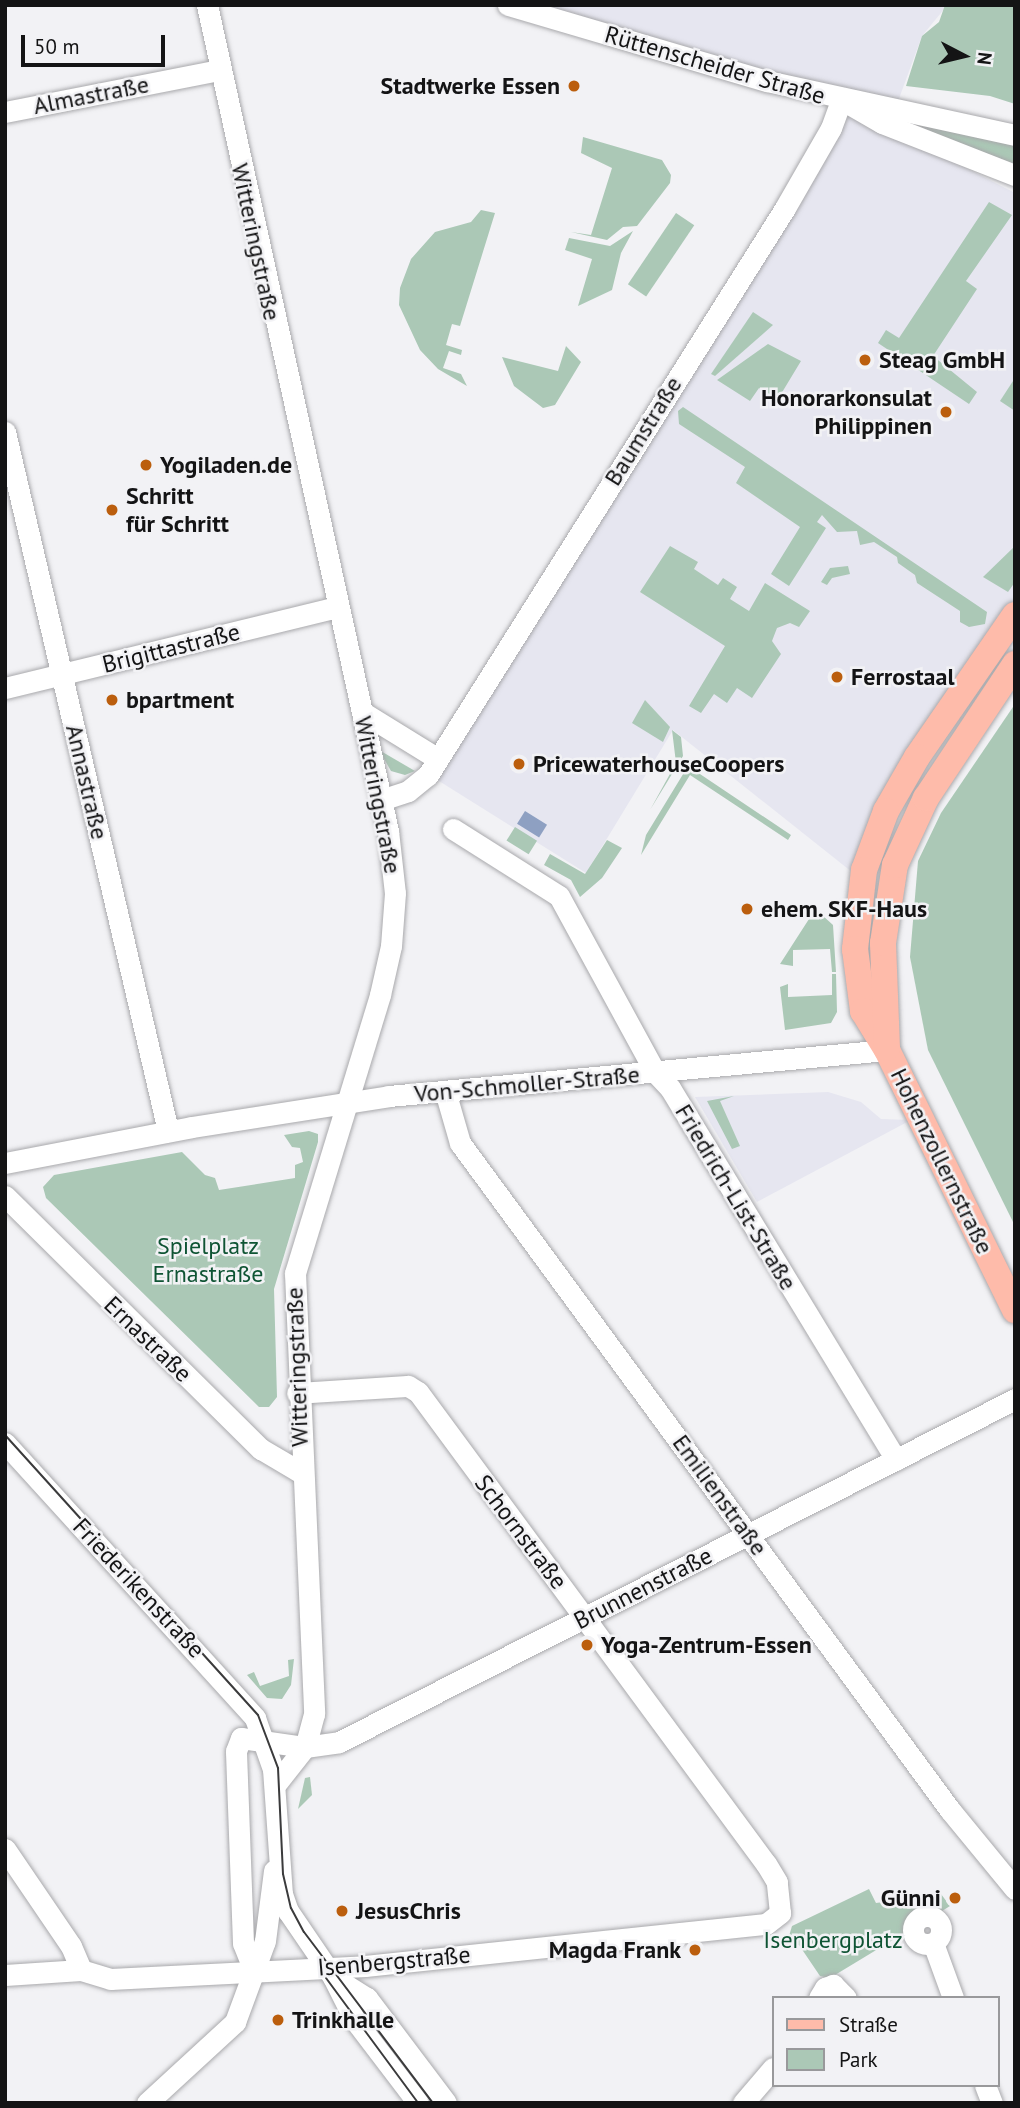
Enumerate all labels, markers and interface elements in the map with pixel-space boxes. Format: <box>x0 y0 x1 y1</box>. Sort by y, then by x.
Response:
street label: Rüttenscheider Straße <box>601 20 829 110</box>
scale bar <box>24 21 168 65</box>
north arrow <box>929 21 999 91</box>
text: 50 m <box>34 33 80 60</box>
text: N <box>972 51 998 66</box>
street label: Almastraße <box>31 70 151 120</box>
place label: Stadtwerke Essen <box>381 72 560 100</box>
marker: Stadtwerke Essen <box>566 78 582 94</box>
street label: Witteringstraße <box>225 161 287 323</box>
place label: Steag GmbH <box>879 346 1005 374</box>
marker: Steag GmbH <box>857 352 873 368</box>
street label: Baumstraße <box>598 371 688 491</box>
place label: Honorarkonsulat Philippinen <box>761 384 932 440</box>
marker: Honorarkonsulat Philippinen <box>938 404 954 420</box>
place label: Yogiladen.de <box>160 451 292 479</box>
marker: Yogiladen.de <box>138 457 154 473</box>
place label: Schritt für Schritt <box>126 482 229 538</box>
marker: Schritt für Schritt <box>104 502 120 518</box>
street label: Brigittastraße <box>99 617 243 679</box>
place label: Ferrostaal <box>851 663 954 691</box>
marker: Ferrostaal <box>829 669 845 685</box>
place label: bpartment <box>126 686 234 714</box>
marker: bpartment <box>104 692 120 708</box>
street label: Witteringstraße <box>349 714 407 876</box>
street label: Annastraße <box>60 722 114 842</box>
place label: PricewaterhouseCoopers <box>533 750 784 778</box>
marker: PricewaterhouseCoopers <box>511 756 527 772</box>
place label: ehem. SKF-Haus <box>761 895 929 923</box>
marker: ehem. SKF-Haus <box>739 901 755 917</box>
street label: Von-Schmoller-Straße <box>413 1060 641 1108</box>
street label: Hohenzollernstraße <box>885 1064 999 1258</box>
street label: Friedrich-List-Straße <box>669 1099 803 1295</box>
park label: Spielplatz Ernastraße <box>153 1232 263 1288</box>
street label: Witteringstraße <box>280 1287 314 1447</box>
street label: Ernastraße <box>98 1290 198 1388</box>
street label: Emilienstraße <box>667 1429 773 1561</box>
street label: Schornstraße <box>469 1469 573 1595</box>
street label: Friederikenstraße <box>67 1512 211 1664</box>
street label: Brunnenstraße <box>569 1541 717 1635</box>
place label: Yoga-Zentrum-Essen <box>601 1631 812 1659</box>
marker: Yoga-Zentrum-Essen <box>579 1637 595 1653</box>
place label: Günni <box>881 1884 941 1912</box>
marker: Günni <box>947 1890 963 1906</box>
place label: JesusChris <box>356 1897 461 1925</box>
marker: JesusChris <box>334 1903 350 1919</box>
park label: Isenbergplatz <box>763 1926 903 1954</box>
place label: Magda Frank <box>549 1936 681 1964</box>
street label: Isenbergstraße <box>316 1940 472 1982</box>
marker: Magda Frank <box>687 1942 703 1958</box>
legend <box>772 1996 999 2087</box>
place label: Trinkhalle <box>292 2006 394 2034</box>
text: Straße <box>839 2011 898 2038</box>
marker: Trinkhalle <box>270 2012 286 2028</box>
text: Park <box>839 2046 878 2073</box>

